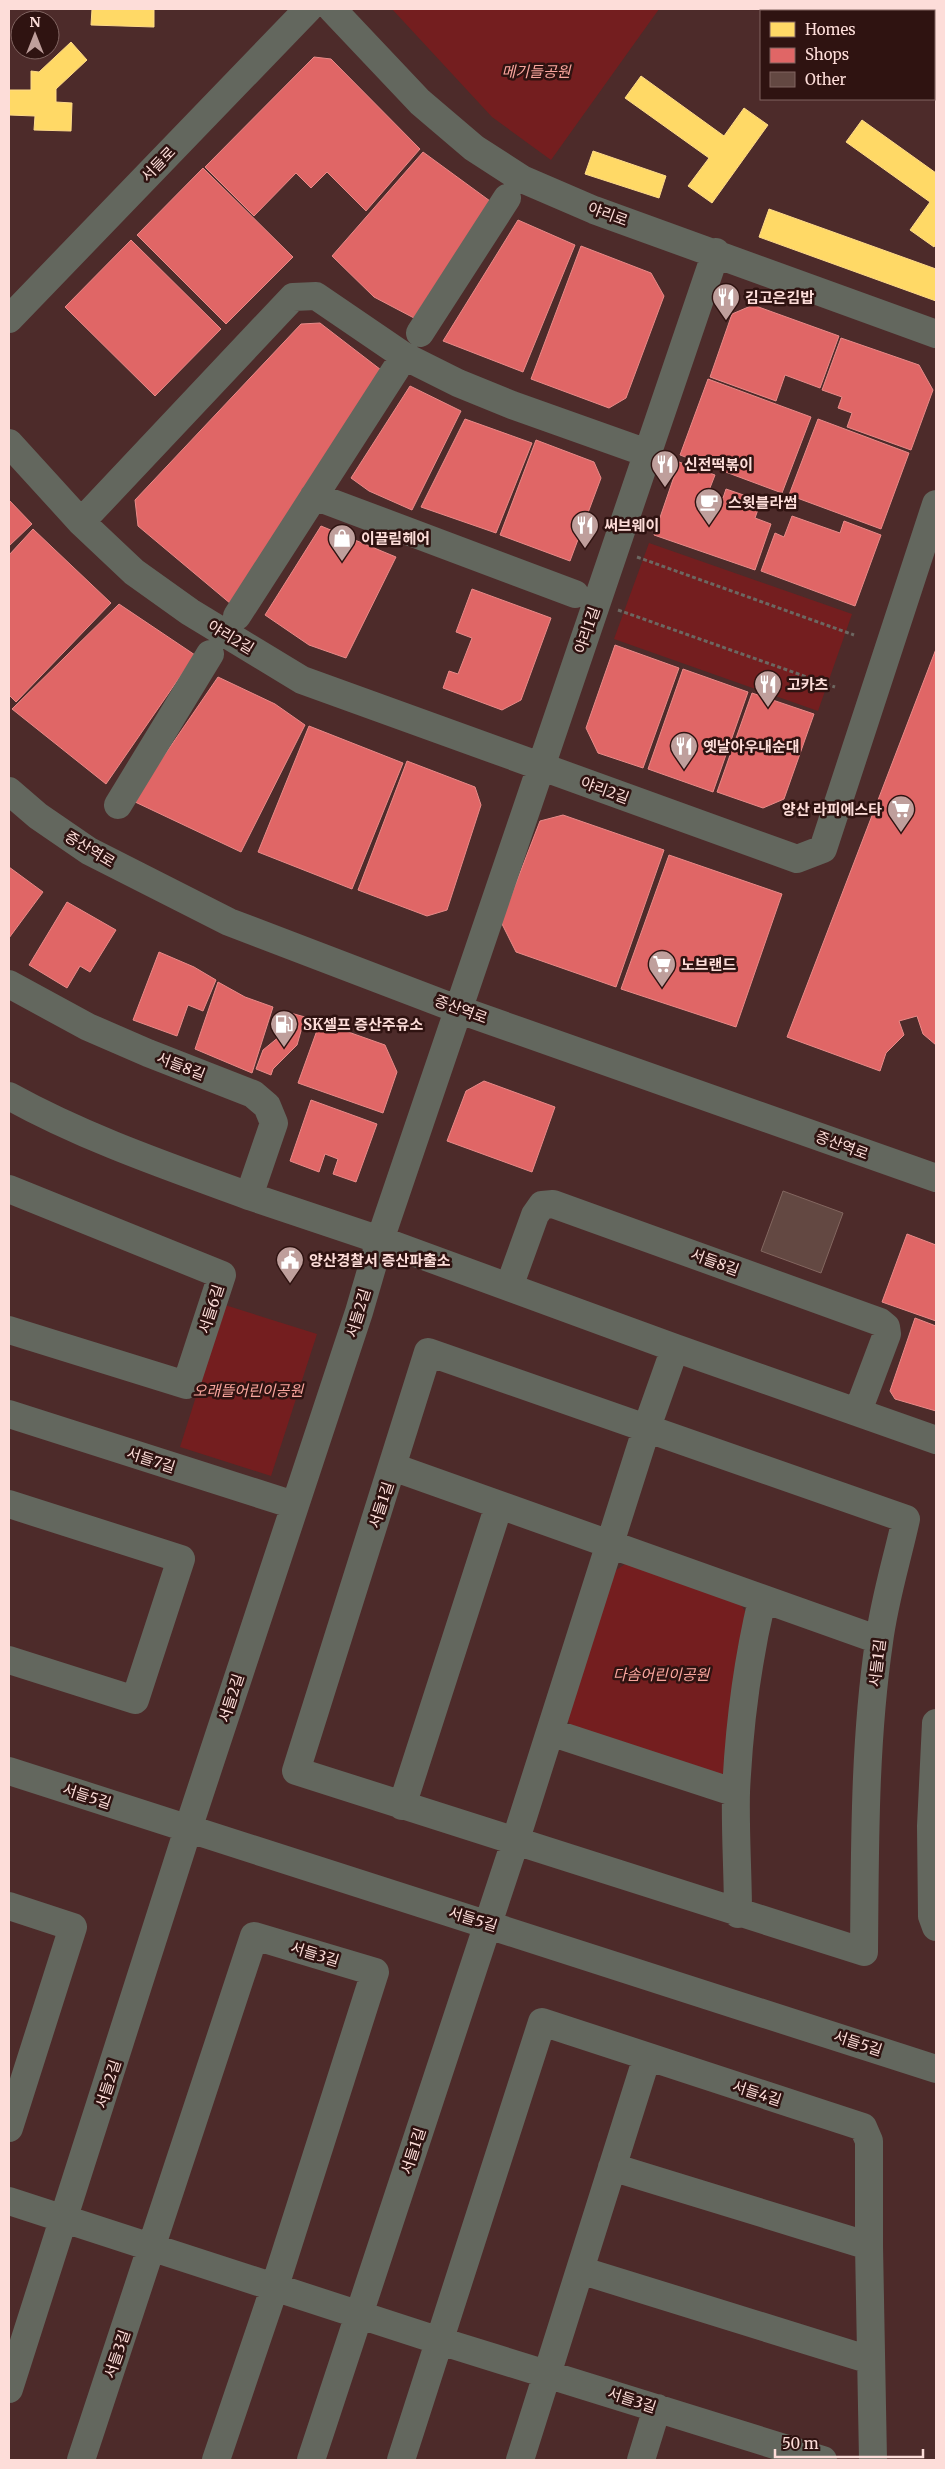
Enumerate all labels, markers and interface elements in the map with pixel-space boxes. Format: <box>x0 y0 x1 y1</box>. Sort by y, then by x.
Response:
north arrow <box>10 10 60 60</box>
legend <box>760 10 935 100</box>
text: N <box>29 13 41 31</box>
text: Homes <box>805 20 856 39</box>
text: Shops <box>805 45 849 64</box>
park label: 메기들공원 <box>501 62 572 81</box>
text: Other <box>805 70 847 89</box>
street label: 서들로 <box>137 143 179 185</box>
street label: 야리로 <box>585 198 631 230</box>
restaurant icon: 김고은김밥 <box>711 282 741 321</box>
place label: 김고은김밥 <box>745 288 814 307</box>
restaurant icon: 신전떡볶이 <box>650 449 680 488</box>
place label: 신전떡볶이 <box>684 455 753 474</box>
cafe icon: 스윗블라썸 <box>694 487 724 526</box>
place label: 스윗블라썸 <box>728 493 797 512</box>
restaurant icon: 써브웨이 <box>570 510 600 549</box>
place label: 써브웨이 <box>604 516 659 535</box>
shop icon: 이끌림헤어 <box>327 523 357 562</box>
place label: 이끌림헤어 <box>361 529 430 548</box>
street label: 야리1길 <box>570 604 604 656</box>
street label: 야리2길 <box>205 616 257 658</box>
restaurant icon: 고카츠 <box>753 669 783 708</box>
place label: 고카츠 <box>787 675 829 694</box>
restaurant icon: 옛날아우내순대 <box>669 731 699 770</box>
place label: 옛날아우내순대 <box>703 737 800 756</box>
street label: 야리2길 <box>578 772 632 808</box>
supermarket icon: 양산 라피에스타 <box>886 794 916 833</box>
place label: 양산 라피에스타 <box>782 800 882 819</box>
street label: 증산역로 <box>61 827 119 871</box>
supermarket icon: 노브랜드 <box>647 949 677 988</box>
place label: 노브랜드 <box>681 955 736 974</box>
street label: 증산역로 <box>432 991 490 1027</box>
fuel station icon: SK셀프 증산주유소 <box>269 1009 299 1048</box>
place label: SK셀프 증산주유소 <box>303 1015 423 1034</box>
street label: 서들8길 <box>154 1048 208 1084</box>
street label: 증산역로 <box>813 1127 871 1163</box>
street label: 서들8길 <box>688 1244 742 1280</box>
public building icon: 양산경찰서 증산파출소 <box>275 1245 305 1284</box>
place label: 양산경찰서 증산파출소 <box>309 1251 451 1270</box>
street label: 서들6길 <box>194 1282 228 1336</box>
street label: 서들2길 <box>342 1286 374 1340</box>
park label: 오래뜰어린이공원 <box>193 1381 304 1400</box>
street label: 서들7길 <box>124 1443 178 1477</box>
street label: 서들1길 <box>365 1479 397 1531</box>
street label: 서들1길 <box>865 1638 889 1688</box>
park label: 다솜어린이공원 <box>613 1665 710 1684</box>
street label: 서들2길 <box>214 1671 248 1725</box>
street label: 서들5길 <box>60 1779 114 1813</box>
street label: 서들5길 <box>446 1903 500 1935</box>
street label: 서들3길 <box>288 1938 342 1970</box>
street label: 서들5길 <box>831 2026 885 2060</box>
street label: 서들2길 <box>91 2057 125 2111</box>
street label: 서들4길 <box>730 2076 784 2110</box>
street label: 서들1길 <box>397 2125 429 2177</box>
street label: 서들3길 <box>100 2327 134 2381</box>
street label: 서들3길 <box>605 2383 659 2417</box>
scale bar <box>775 2426 922 2458</box>
text: 50 m <box>782 2434 819 2453</box>

